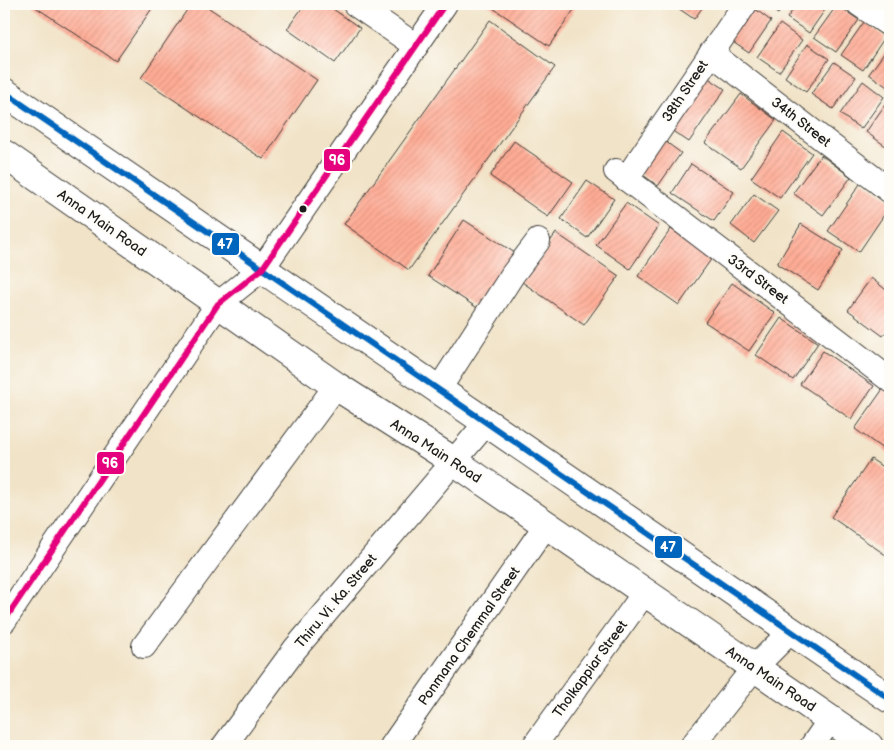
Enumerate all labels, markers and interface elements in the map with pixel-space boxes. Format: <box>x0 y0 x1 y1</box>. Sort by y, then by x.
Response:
street label: 38th Street <box>658 56 712 125</box>
street label: 34th Street <box>768 93 835 151</box>
line badge: 96 <box>323 148 351 172</box>
text: 96 <box>329 152 345 169</box>
street label: Anna Main Road <box>54 186 150 260</box>
unlabelled marker <box>298 204 308 214</box>
line badge: 47 <box>211 232 240 256</box>
text: 47 <box>217 236 233 253</box>
street label: 33rd Street <box>724 251 792 308</box>
street label: Anna Main Road <box>387 415 485 487</box>
line badge: 96 <box>96 451 125 475</box>
text: 96 <box>102 455 118 472</box>
line badge: 47 <box>654 535 683 559</box>
text: 47 <box>660 539 676 556</box>
street label: Thiru. Vi. Ka. Street <box>292 550 381 652</box>
street label: Ponmana Chemmal Street <box>415 563 524 709</box>
street label: Tholkappiar Street <box>549 617 631 721</box>
street label: Anna Main Road <box>723 643 819 715</box>

